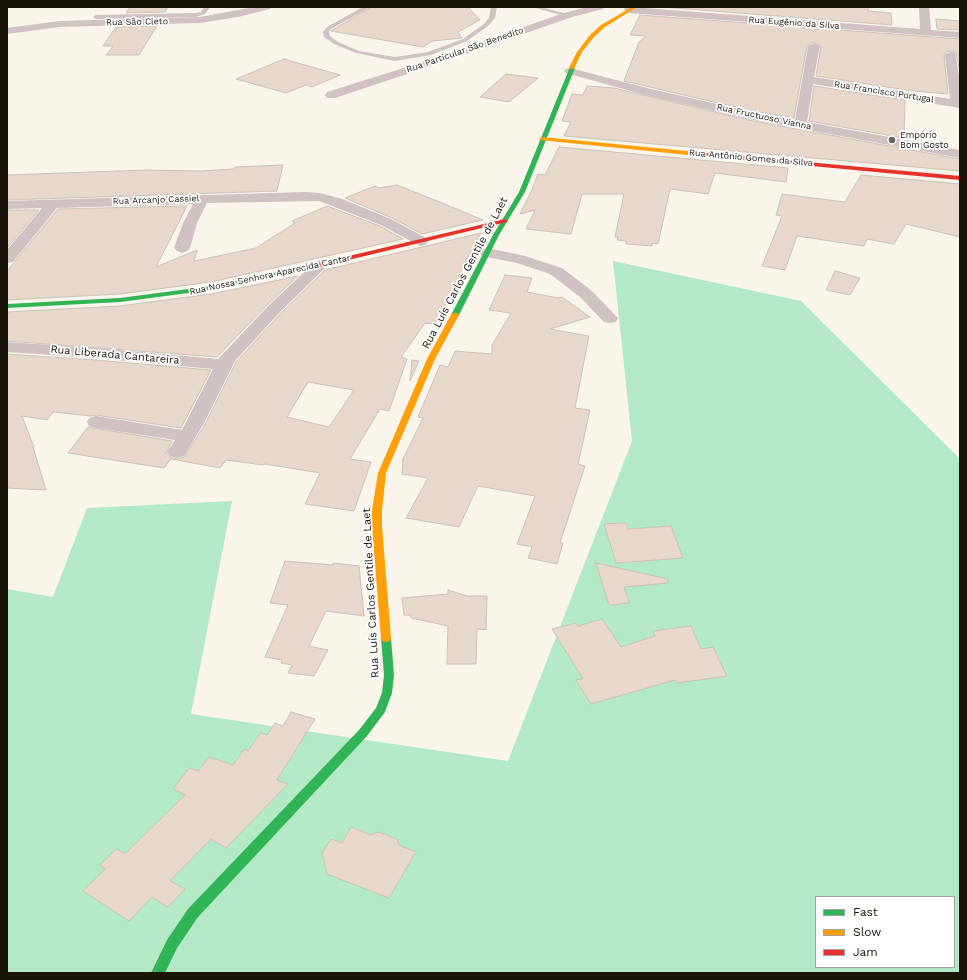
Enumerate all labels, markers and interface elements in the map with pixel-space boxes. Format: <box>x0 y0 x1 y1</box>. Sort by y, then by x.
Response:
street label: Rua Eugênio da Silva <box>748 14 840 32</box>
street label: Rua São Cleto <box>106 16 168 28</box>
street label: Rua Particular São Benedito <box>405 25 525 75</box>
street label: Rua Francisco Portugal <box>833 79 935 105</box>
street label: Rua Fructuoso Vianna <box>716 102 812 132</box>
place label: Empório Bom Gosto <box>900 130 949 151</box>
marker: Empório Bom Gosto <box>887 135 897 145</box>
street label: Rua Antônio Gomes da Silva <box>689 147 813 169</box>
street label: Rua Arcanjo Cassiel <box>112 193 200 207</box>
street label: Rua Luís Carlos Gentile de Laet <box>419 195 511 351</box>
street label: Rua Nossa Senhora Aparecida Cantar <box>188 253 352 297</box>
street label: Rua Liberada Cantareira <box>50 343 180 367</box>
street label: Rua Luís Carlos Gentile de Laet <box>360 508 382 678</box>
legend <box>815 896 955 968</box>
text: Fast <box>853 905 878 919</box>
text: Slow <box>853 925 881 939</box>
text: Jam <box>853 945 878 959</box>

